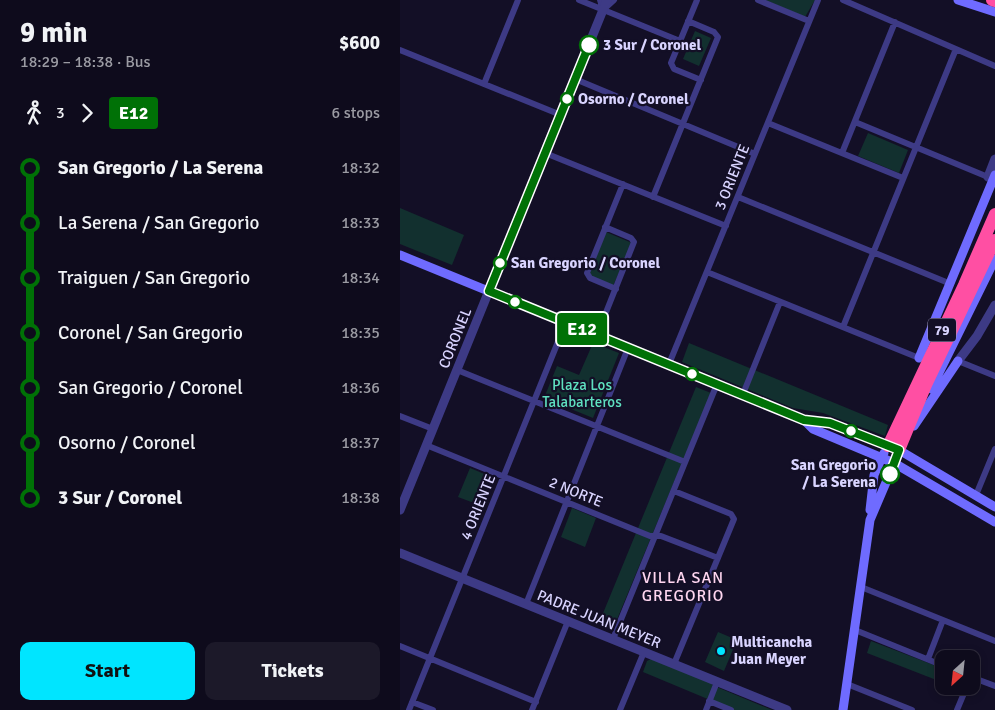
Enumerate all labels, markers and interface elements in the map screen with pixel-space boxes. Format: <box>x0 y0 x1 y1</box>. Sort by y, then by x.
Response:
text: 9 min <box>20 16 88 50</box>
text: $600 <box>339 31 380 55</box>
marker: 3 Sur / Coronel <box>579 35 599 55</box>
place label: 3 Sur / Coronel <box>603 36 701 54</box>
text: 18:29 – 18:38 · Bus <box>20 52 151 72</box>
place label: Osorno / Coronel <box>578 90 689 108</box>
marker: Osorno / Coronel <box>560 92 574 106</box>
icon: walk <box>20 99 48 127</box>
icon: forward <box>73 99 101 127</box>
text: E12 <box>119 102 148 124</box>
text: 3 <box>56 103 65 123</box>
text: 6 stops <box>332 103 380 123</box>
street label: 3 ORIENTE <box>711 142 753 212</box>
text: San Gregorio / La Serena <box>58 156 263 180</box>
text: 18:32 <box>341 158 380 178</box>
text: La Serena / San Gregorio <box>58 211 259 235</box>
text: 18:33 <box>341 213 380 233</box>
place label: San Gregorio / Coronel <box>511 254 660 272</box>
marker: San Gregorio / Coronel <box>493 256 507 270</box>
text: Traiguen / San Gregorio <box>58 266 250 290</box>
text: 18:34 <box>341 268 380 288</box>
unlabelled marker <box>508 295 522 309</box>
street label: CORONEL <box>435 305 475 371</box>
line badge: E12 <box>553 313 611 345</box>
text: E12 <box>567 318 597 340</box>
road number: 79 <box>928 318 956 342</box>
text: Coronel / San Gregorio <box>58 321 243 345</box>
text: 18:35 <box>341 323 380 343</box>
unlabelled marker <box>685 367 699 381</box>
text: San Gregorio / Coronel <box>58 376 243 400</box>
park label: Plaza Los Talabarteros <box>542 376 622 411</box>
text: 18:36 <box>341 378 380 398</box>
unlabelled marker <box>844 424 858 438</box>
text: Osorno / Coronel <box>58 431 195 455</box>
text: 18:37 <box>341 433 380 453</box>
place label: San Gregorio / La Serena <box>791 456 876 491</box>
marker: San Gregorio / La Serena <box>880 464 900 484</box>
street label: 4 ORIENTE <box>457 472 499 542</box>
street label: 2 NORTE <box>547 473 605 511</box>
text: 3 Sur / Coronel <box>58 486 182 510</box>
text: 18:38 <box>341 488 380 508</box>
district label: VILLA SAN GREGORIO <box>642 568 724 606</box>
street label: PADRE JUAN MEYER <box>534 586 664 652</box>
place label: Multicancha Juan Meyer <box>731 633 813 668</box>
button: Start <box>20 642 195 700</box>
button: Tickets <box>205 642 380 700</box>
marker: Multicancha Juan Meyer <box>715 645 727 657</box>
north arrow <box>935 650 980 695</box>
map controls <box>935 650 980 695</box>

